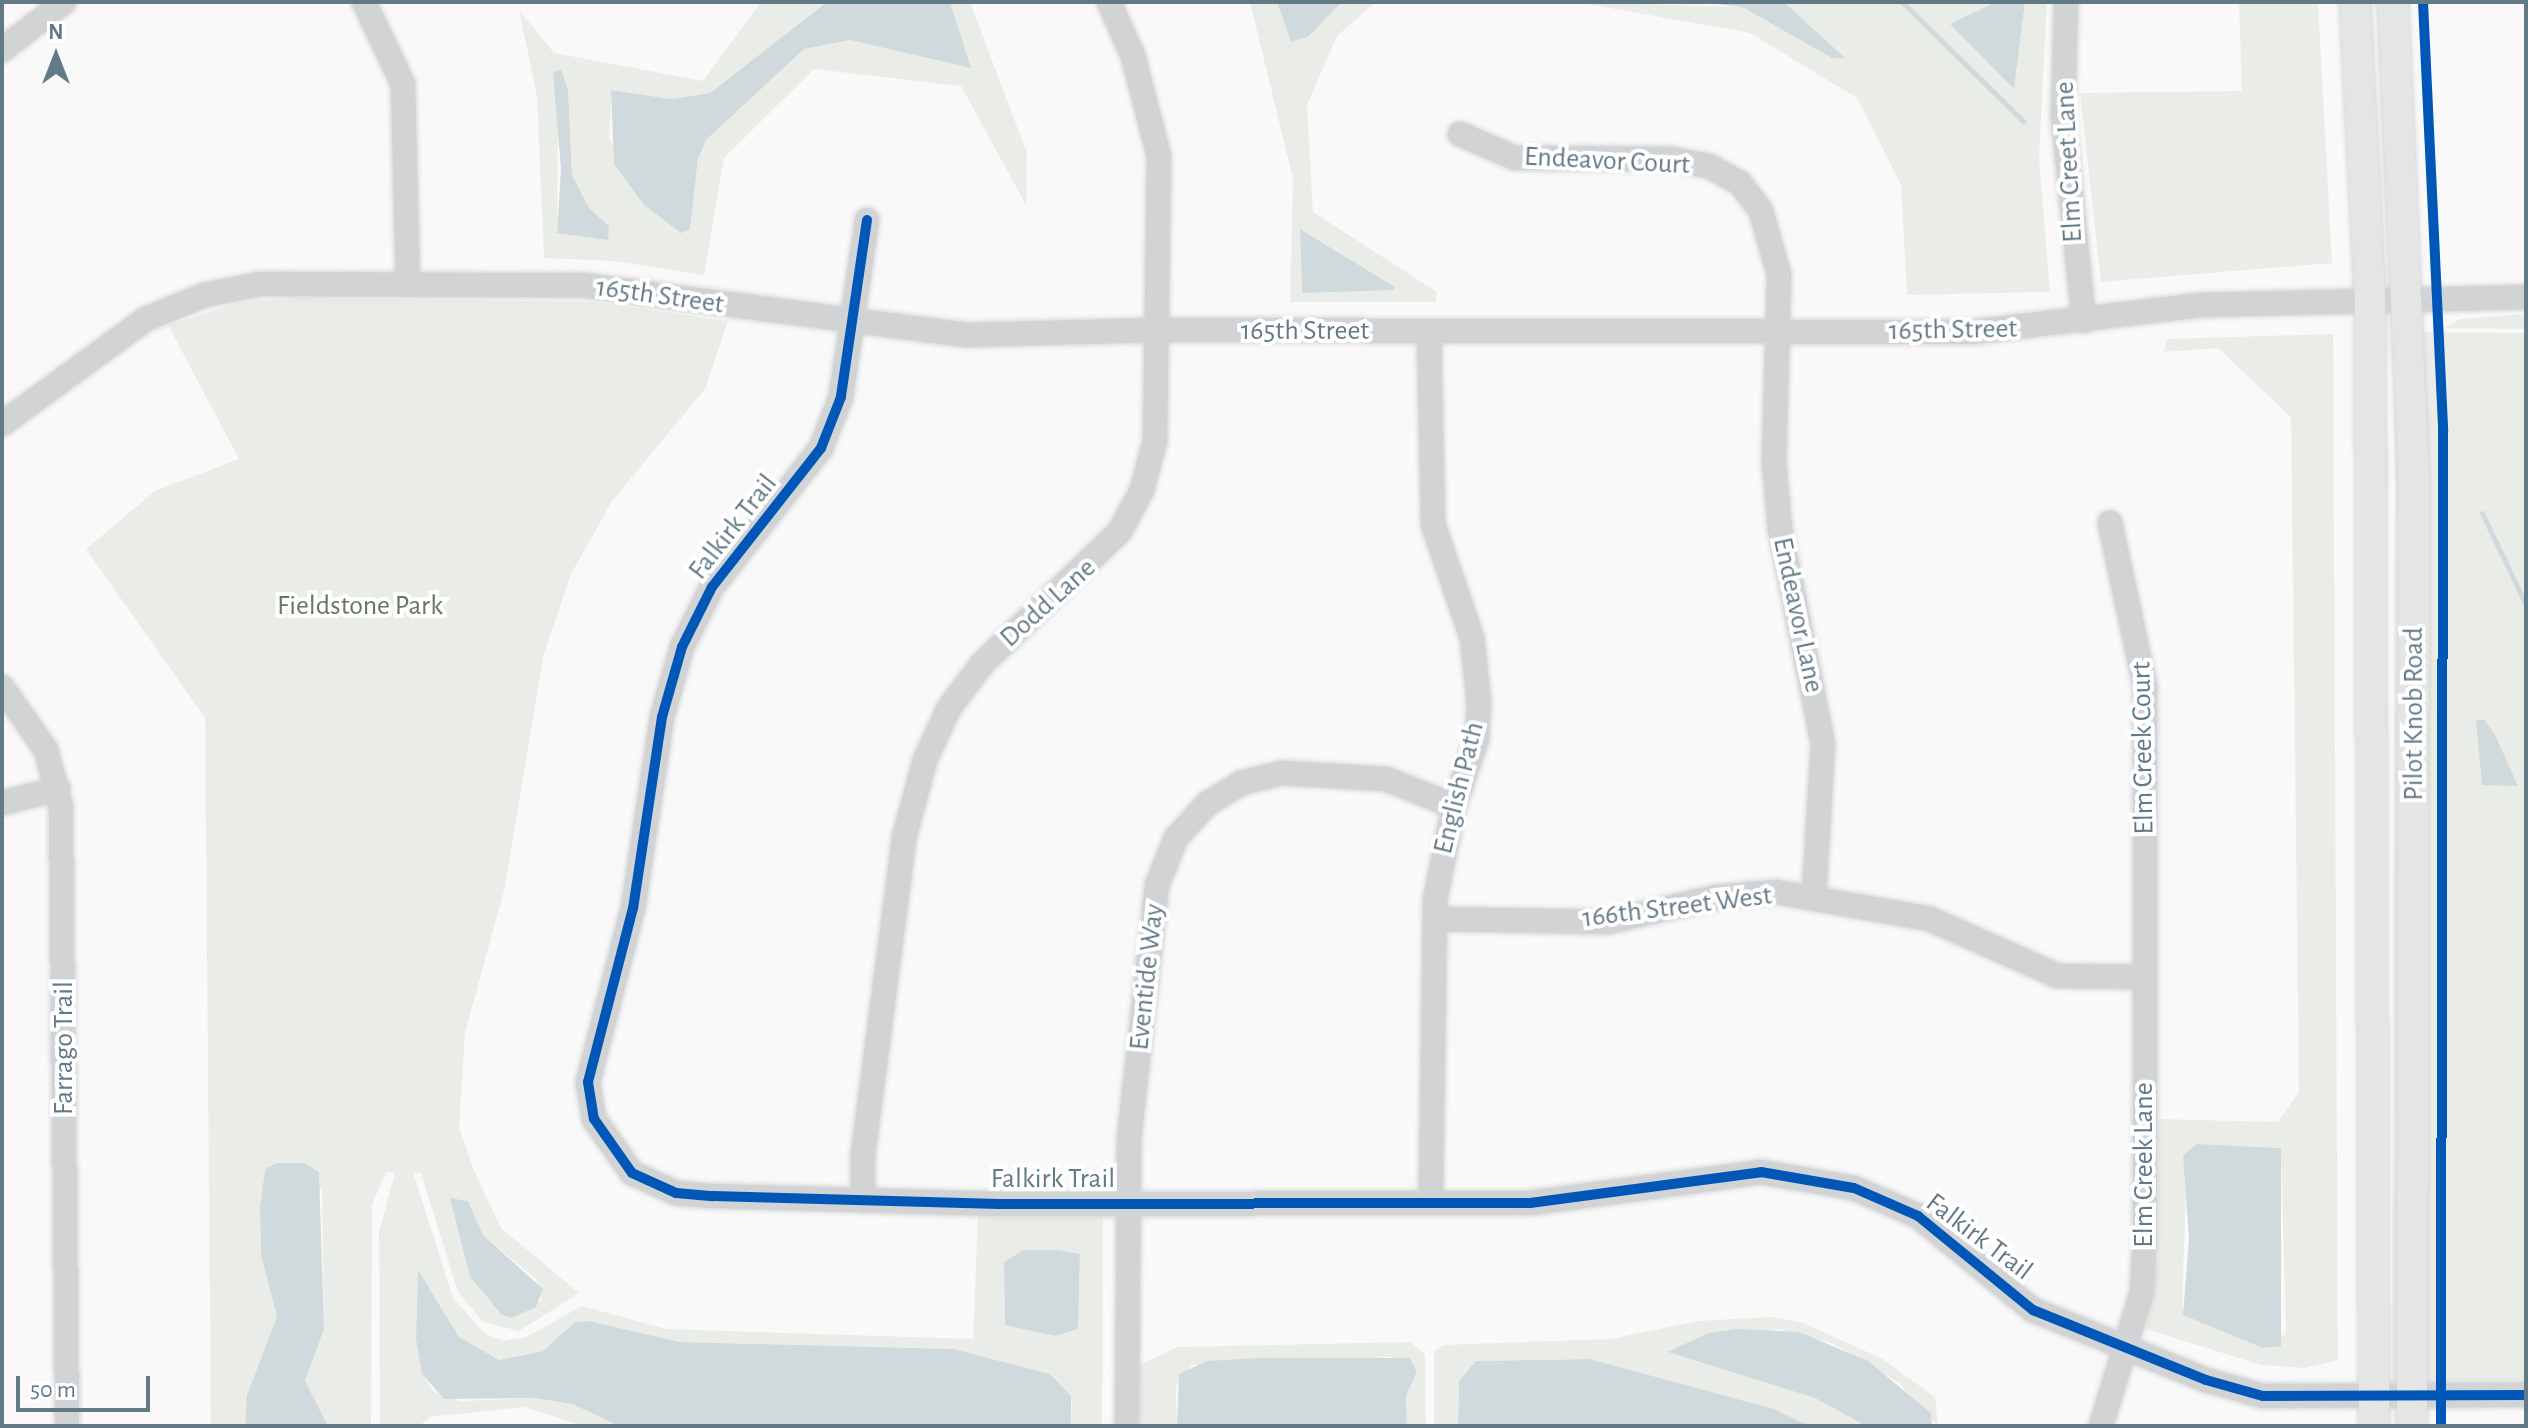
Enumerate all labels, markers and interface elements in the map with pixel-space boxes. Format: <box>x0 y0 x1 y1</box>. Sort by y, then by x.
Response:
north arrow <box>16 16 96 96</box>
text: N <box>48 21 64 43</box>
street label: Elm Creet Lane <box>2048 81 2090 243</box>
street label: Endeavor Court <box>1523 140 1691 182</box>
street label: 165th Street <box>594 270 726 322</box>
street label: 165th Street <box>1888 312 2018 348</box>
street label: 165th Street <box>1241 314 1369 348</box>
street label: Falkirk Trail <box>681 468 785 586</box>
street label: Endeavor Lane <box>1765 534 1831 696</box>
street label: Dodd Lane <box>993 551 1103 655</box>
park label: Fieldstone Park <box>277 589 443 623</box>
street label: Pilot Knob Road <box>2397 627 2431 801</box>
street label: Elm Creek Court <box>2125 661 2161 835</box>
street label: English Path <box>1426 719 1492 857</box>
street label: 166th Street West <box>1580 879 1774 935</box>
street label: Eventide Way <box>1123 902 1171 1052</box>
street label: Farrago Trail <box>47 981 81 1115</box>
street label: Elm Creek Lane <box>2127 1082 2161 1248</box>
street label: Falkirk Trail <box>991 1162 1115 1196</box>
street label: Falkirk Trail <box>1919 1186 2039 1288</box>
scale bar <box>20 1360 154 1410</box>
text: 50 m <box>30 1378 76 1402</box>

